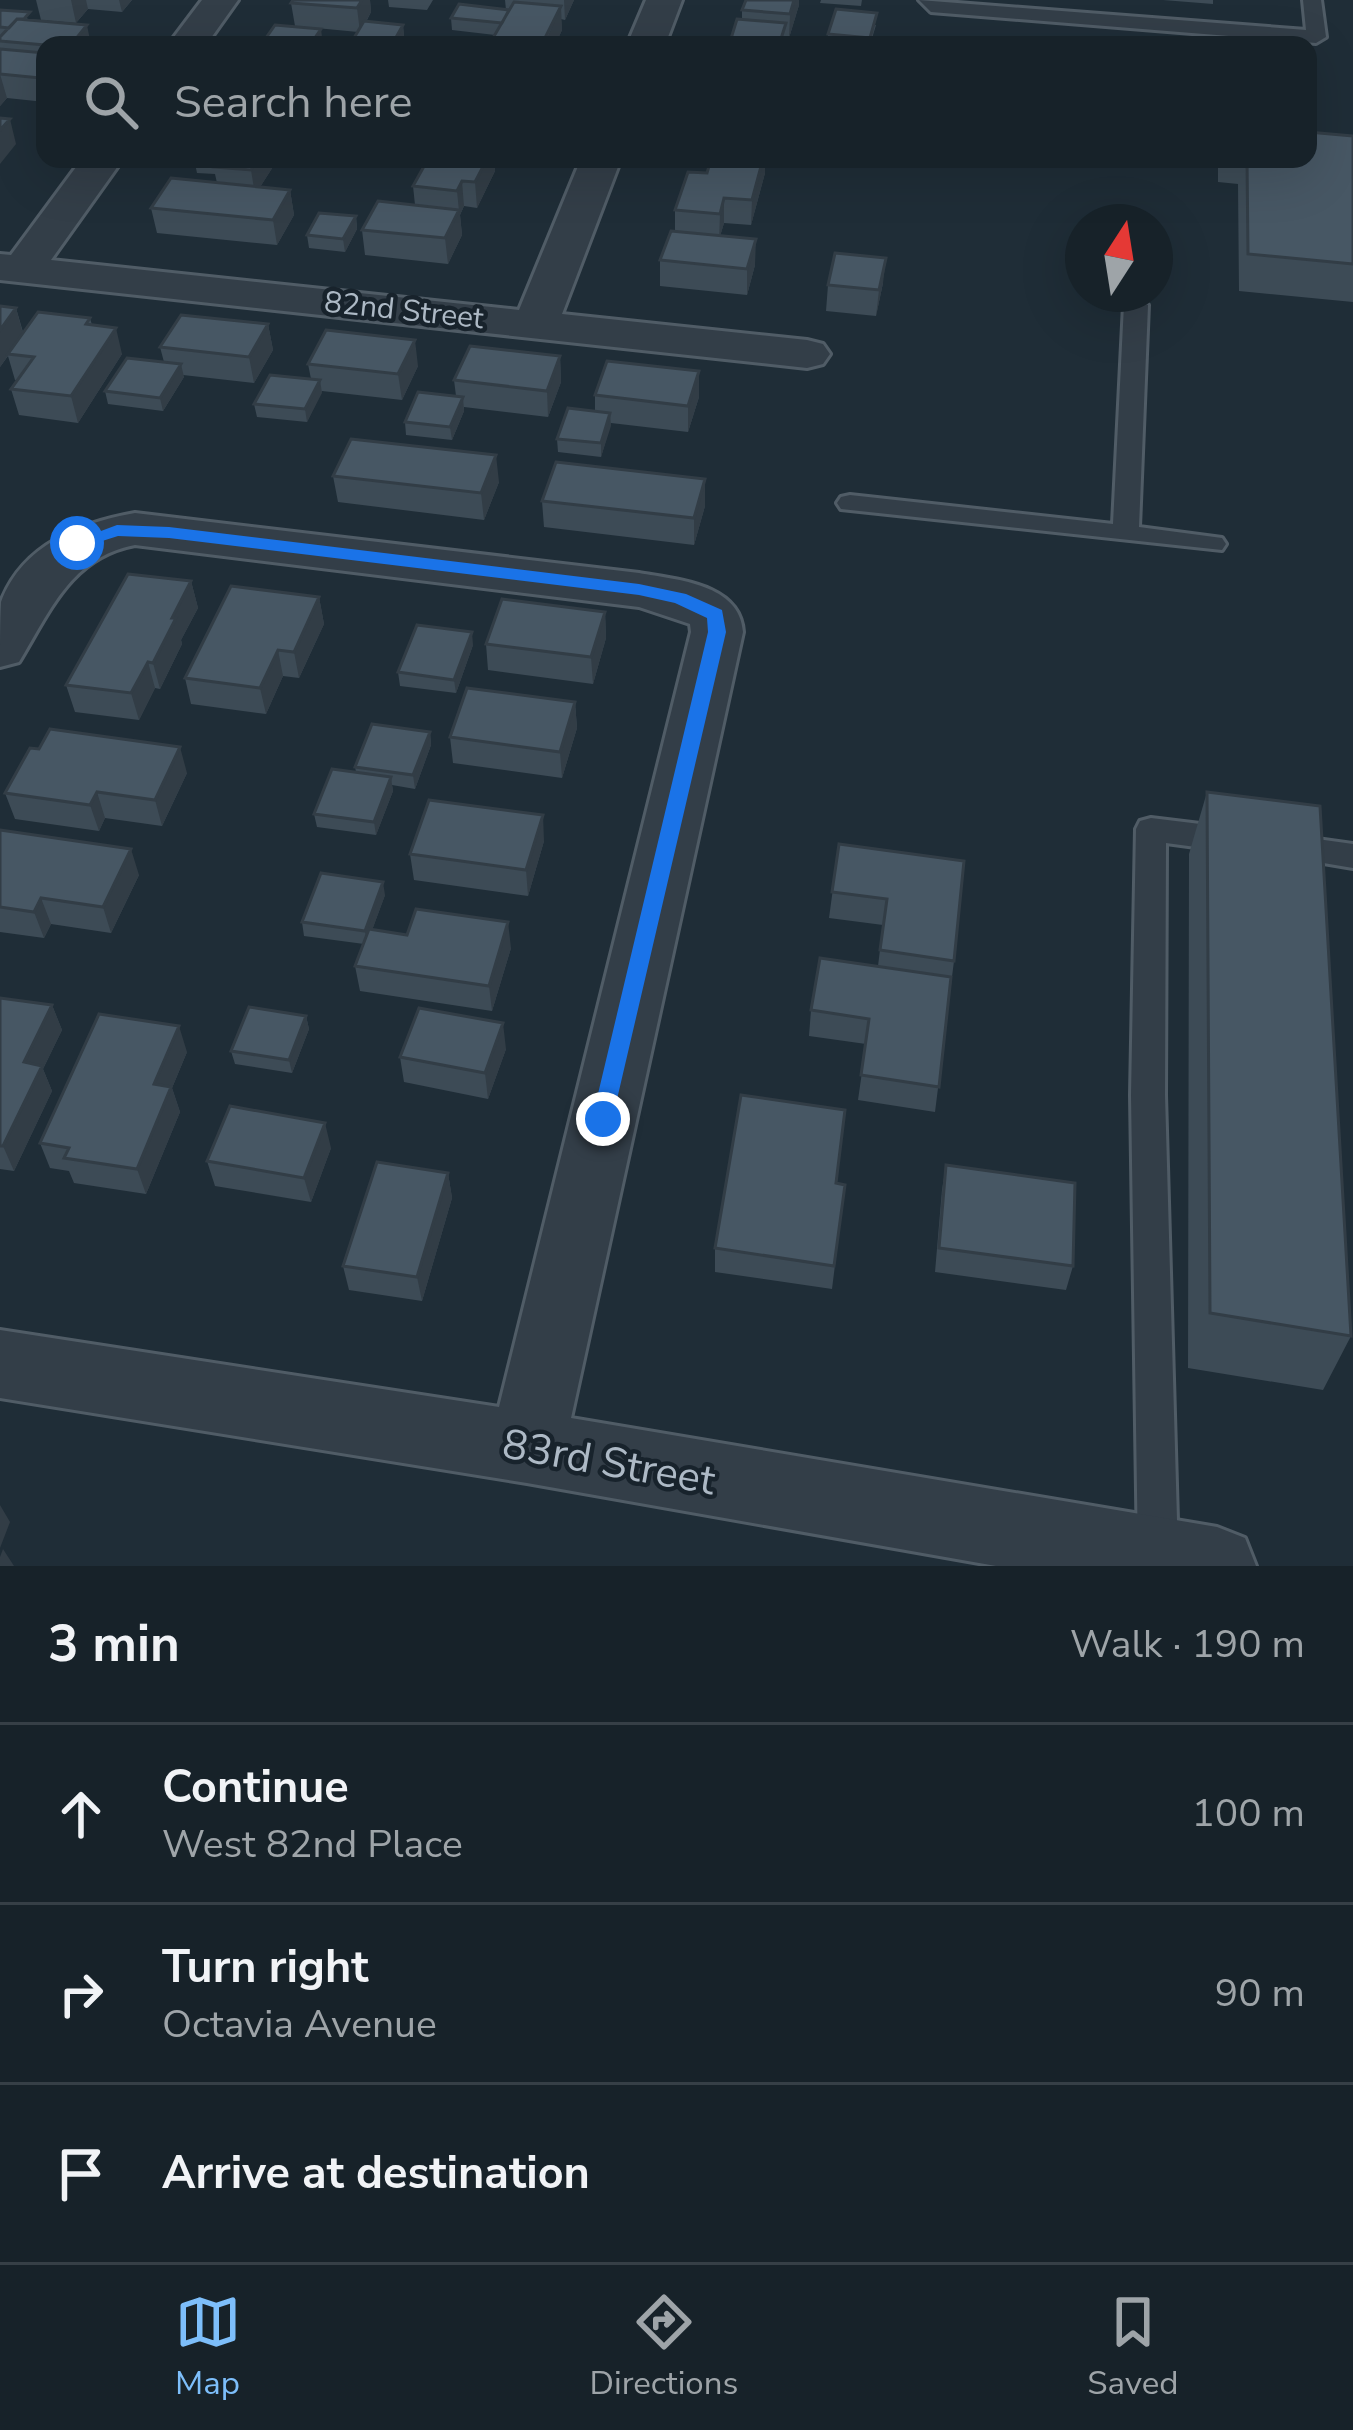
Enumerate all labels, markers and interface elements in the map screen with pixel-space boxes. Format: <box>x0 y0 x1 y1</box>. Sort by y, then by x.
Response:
search box <box>36 36 1317 168</box>
icon: search <box>78 69 144 135</box>
text: Search here <box>174 72 413 133</box>
north arrow <box>1065 204 1173 312</box>
street label: 82nd Street <box>322 282 486 339</box>
route start <box>50 516 104 570</box>
route end <box>576 1092 630 1146</box>
street label: 83rd Street <box>498 1416 720 1509</box>
text: 3 min <box>48 1609 180 1679</box>
text: Walk · 190 m <box>1070 1618 1305 1671</box>
text: Continue <box>162 1757 349 1818</box>
icon: ahead <box>48 1781 114 1847</box>
text: 100 m <box>1191 1787 1305 1840</box>
text: West 82nd Place <box>162 1818 463 1871</box>
text: Turn right <box>162 1937 369 1998</box>
icon: right <box>48 1961 114 2027</box>
text: 90 m <box>1215 1967 1305 2020</box>
text: Octavia Avenue <box>162 1998 437 2051</box>
icon: arrive <box>48 2141 114 2207</box>
text: Arrive at destination <box>162 2143 590 2204</box>
tab: Map <box>175 2289 241 2406</box>
tab: Directions <box>590 2289 738 2406</box>
tab: Saved <box>1087 2289 1178 2406</box>

